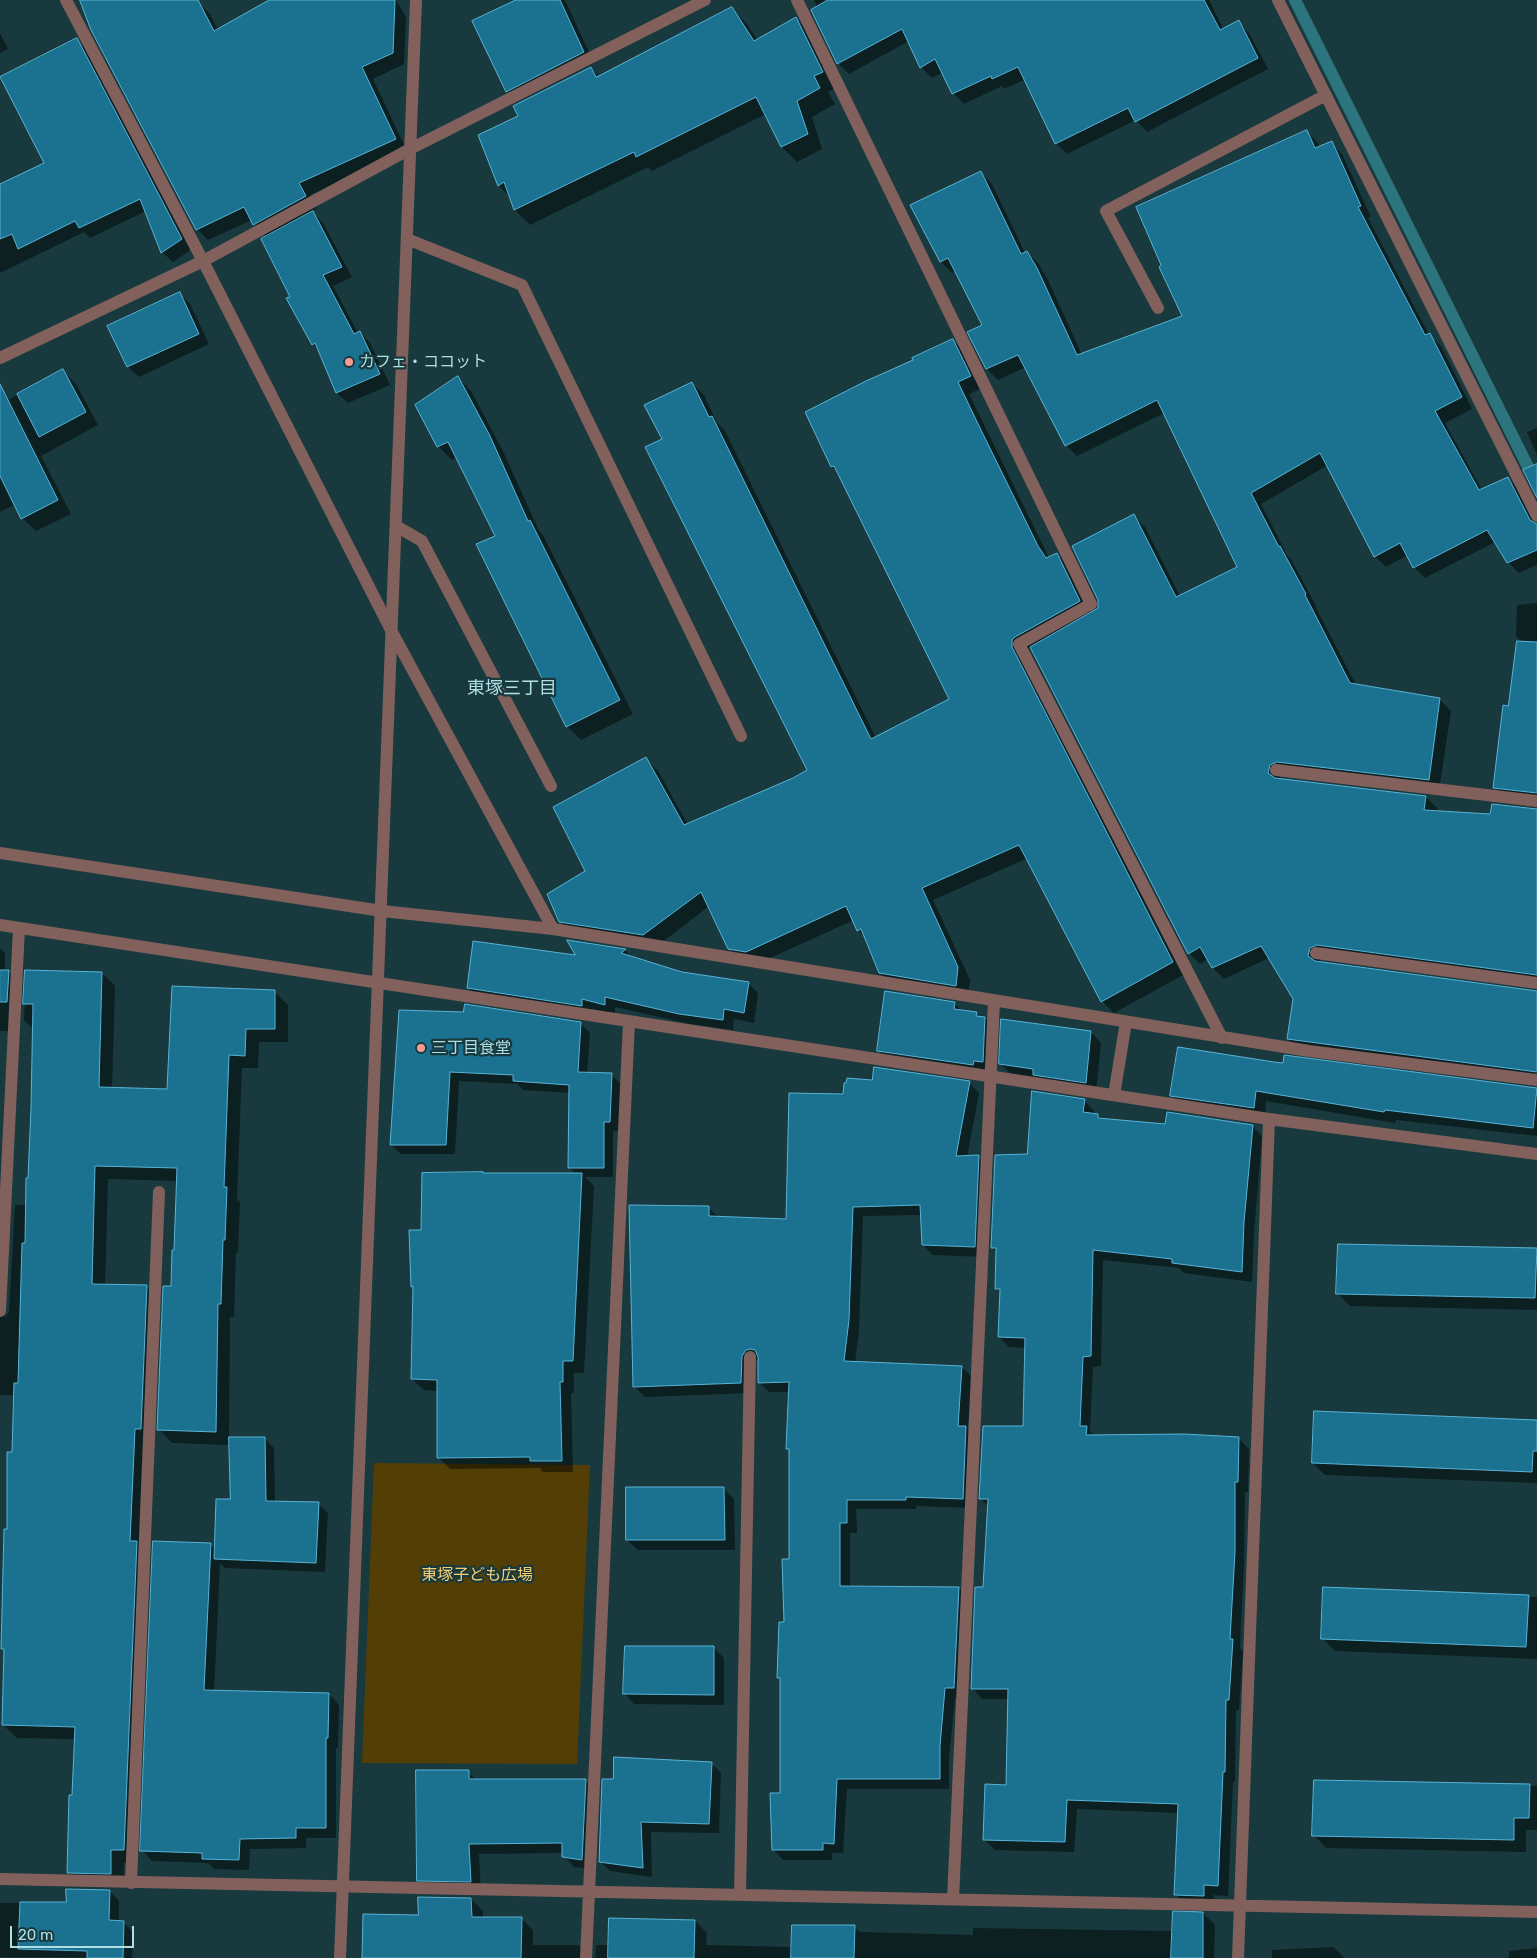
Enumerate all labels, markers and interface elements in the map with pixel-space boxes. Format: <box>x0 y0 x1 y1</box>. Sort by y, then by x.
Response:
place label: カフェ・ココット <box>359 352 487 372</box>
marker: カフェ・ココット <box>343 356 355 368</box>
district label: 東塚三丁目 <box>467 678 557 700</box>
place label: 三丁目食堂 <box>431 1038 511 1058</box>
marker: 三丁目食堂 <box>415 1042 427 1054</box>
park label: 東塚子ども広場 <box>421 1565 533 1585</box>
scale bar <box>12 1916 136 1948</box>
text: 20 m <box>18 1926 53 1944</box>

